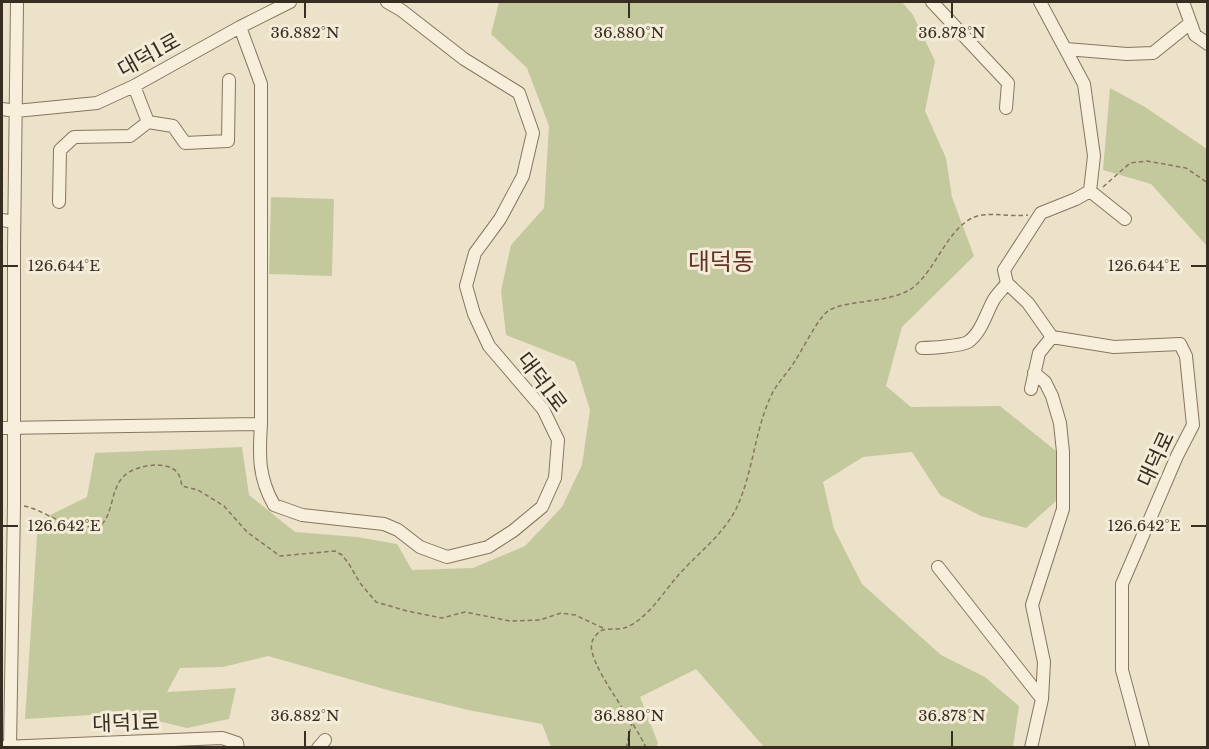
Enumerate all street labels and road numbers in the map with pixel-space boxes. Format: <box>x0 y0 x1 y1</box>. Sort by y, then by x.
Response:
street label: 대덕1로 <box>113 27 185 83</box>
street label: 대덕1로 <box>511 347 573 417</box>
street label: 대덕로 <box>1132 427 1180 491</box>
street label: 대덕1로 <box>92 709 160 737</box>

